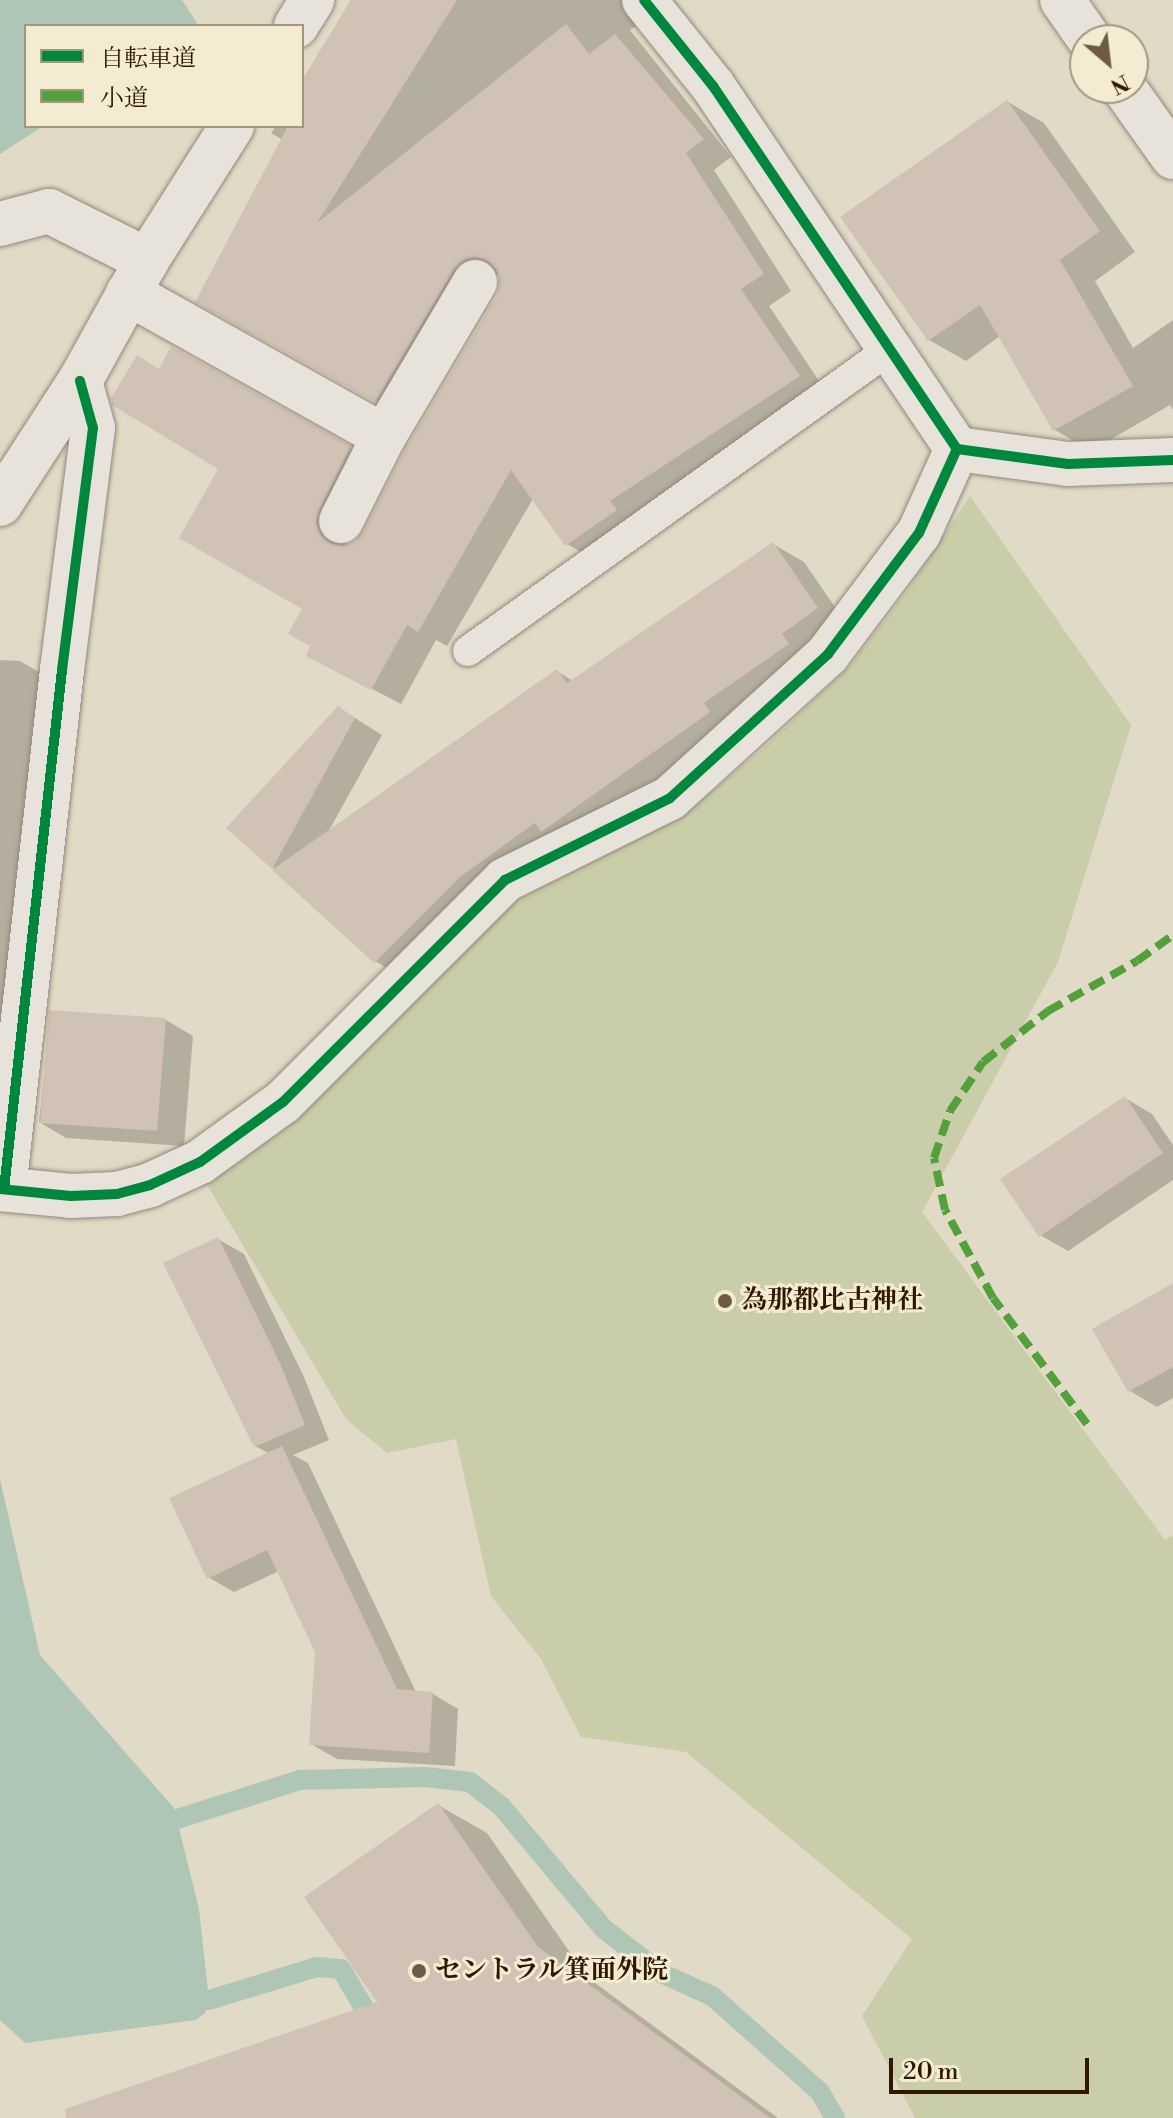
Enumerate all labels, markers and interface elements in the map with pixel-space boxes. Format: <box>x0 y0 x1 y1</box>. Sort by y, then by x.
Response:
legend <box>24 24 304 128</box>
north arrow <box>1069 24 1149 104</box>
text: 自転車道 <box>100 44 196 74</box>
text: N <box>1106 68 1134 100</box>
text: 小道 <box>100 84 148 114</box>
place label: 為那都比古神社 <box>741 1285 923 1317</box>
marker: 為那都比古神社 <box>716 1292 734 1310</box>
place label: セントラル箕面外院 <box>435 1955 669 1987</box>
marker: セントラル箕面外院 <box>410 1962 428 1980</box>
scale bar <box>893 2042 1093 2092</box>
text: 20 m <box>903 2057 959 2087</box>

